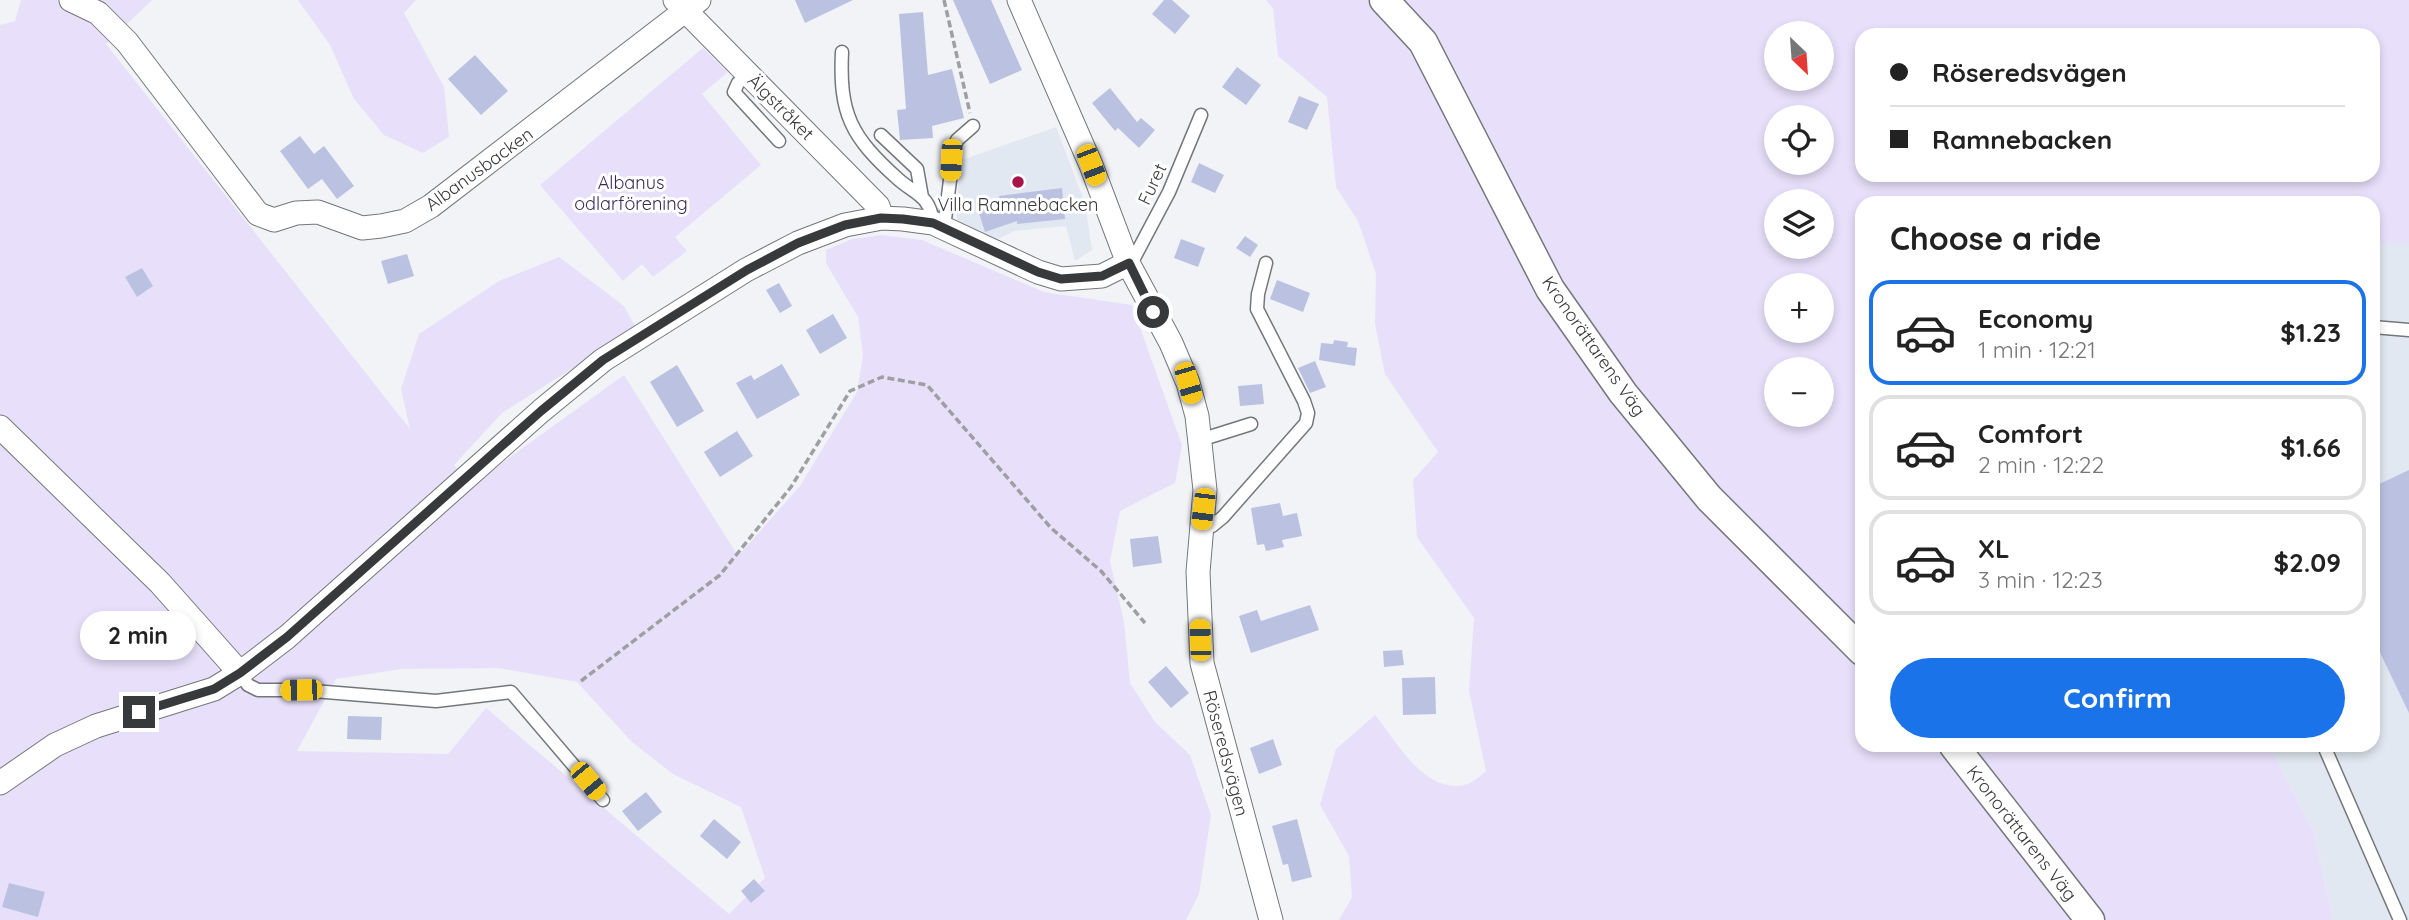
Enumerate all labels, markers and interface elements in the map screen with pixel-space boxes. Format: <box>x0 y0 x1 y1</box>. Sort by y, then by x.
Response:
north arrow <box>1764 21 1834 91</box>
map controls <box>1764 21 1834 427</box>
text: Röseredsvägen <box>1932 56 2127 89</box>
street label: Älgstråket <box>743 69 819 145</box>
button: locate <box>1764 105 1834 175</box>
street label: Albanusbacken <box>421 122 537 216</box>
text: Ramnebacken <box>1932 123 2112 156</box>
car <box>940 138 963 182</box>
car <box>1074 142 1109 188</box>
street label: Furet <box>1132 160 1172 208</box>
park label: Albanus odlarförening <box>574 171 688 215</box>
marker: Villa Ramnebacken <box>1010 174 1026 190</box>
button: layers <box>1764 189 1834 259</box>
place label: Villa Ramnebacken <box>938 193 1098 216</box>
text: Choose a ride <box>1890 218 2102 258</box>
street label: Kronorättarens Väg <box>1537 272 1651 420</box>
button: + <box>1764 273 1834 343</box>
route start <box>1137 296 1169 328</box>
icon: car <box>1894 301 1957 364</box>
text: Economy <box>1978 302 2093 335</box>
text: $1.23 <box>2280 316 2341 349</box>
text: 1 min · 12:21 <box>1978 335 2096 364</box>
button: − <box>1764 357 1834 427</box>
car <box>1173 360 1204 406</box>
icon: car <box>1894 416 1957 479</box>
text: Comfort <box>1978 417 2083 450</box>
text: $1.66 <box>2280 431 2341 464</box>
text: 2 min · 12:22 <box>1978 450 2104 479</box>
car <box>1191 487 1216 531</box>
icon: car <box>1894 531 1957 594</box>
text: XL <box>1978 532 2010 565</box>
text: $2.09 <box>2273 546 2341 579</box>
text: 3 min · 12:23 <box>1978 565 2103 594</box>
callout: 2 min <box>81 610 197 660</box>
car <box>1189 619 1212 661</box>
text: 2 min <box>108 621 168 650</box>
button: Confirm <box>1890 658 2345 738</box>
car <box>280 679 323 701</box>
street label: Röseredsvägen <box>1198 688 1254 818</box>
route end <box>123 696 155 728</box>
car <box>567 758 610 804</box>
street label: Kronorättarens Väg <box>1962 761 2082 905</box>

